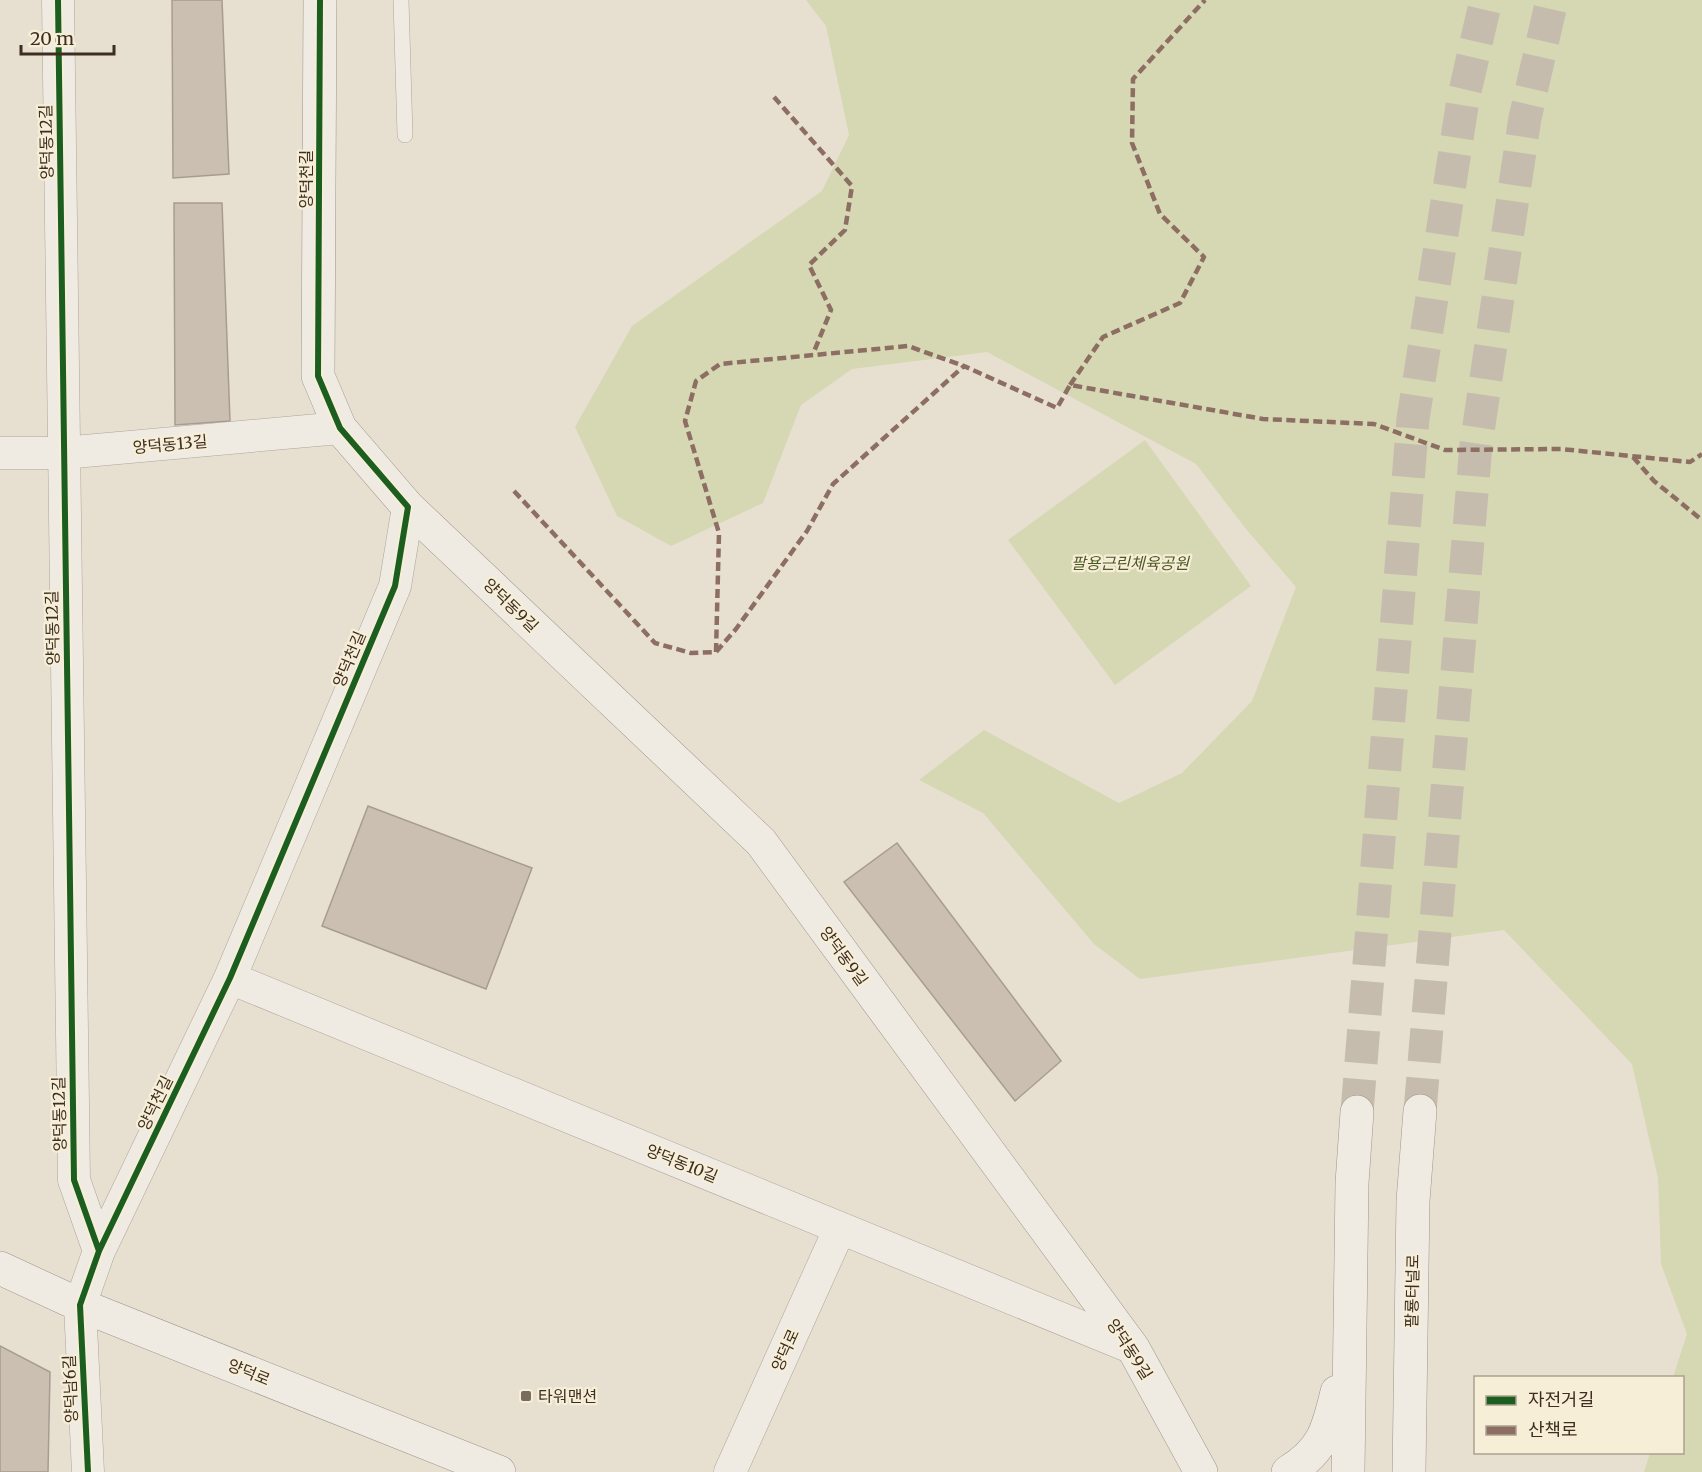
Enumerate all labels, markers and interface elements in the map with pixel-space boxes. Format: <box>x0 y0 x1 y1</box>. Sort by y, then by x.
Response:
scale bar <box>21 18 114 56</box>
text: 20 m <box>30 27 74 50</box>
street label: 양덕동12길 <box>35 104 57 180</box>
street label: 양덕천길 <box>296 150 316 208</box>
street label: 양덕동13길 <box>132 431 208 457</box>
park label: 팔용근린체육공원 <box>1071 553 1190 573</box>
street label: 양덕동9길 <box>479 574 543 636</box>
street label: 양덕동12길 <box>41 590 63 666</box>
street label: 양덕천길 <box>328 628 370 690</box>
street label: 양덕동9길 <box>816 922 872 990</box>
street label: 양덕천길 <box>133 1072 177 1134</box>
street label: 양덕동12길 <box>48 1076 70 1152</box>
street label: 양덕동10길 <box>643 1140 721 1186</box>
street label: 팔룡터널로 <box>1401 1254 1423 1328</box>
street label: 양덕동9길 <box>1103 1315 1157 1383</box>
street label: 양덕로 <box>767 1326 803 1374</box>
street label: 양덕남6길 <box>59 1354 81 1424</box>
street label: 양덕로 <box>225 1354 273 1390</box>
legend <box>1474 1376 1684 1454</box>
place label: 타워맨션 <box>538 1386 597 1406</box>
text: 자전거길 <box>1528 1388 1594 1411</box>
marker: 타워맨션 <box>519 1389 533 1403</box>
text: 산책로 <box>1528 1418 1578 1441</box>

